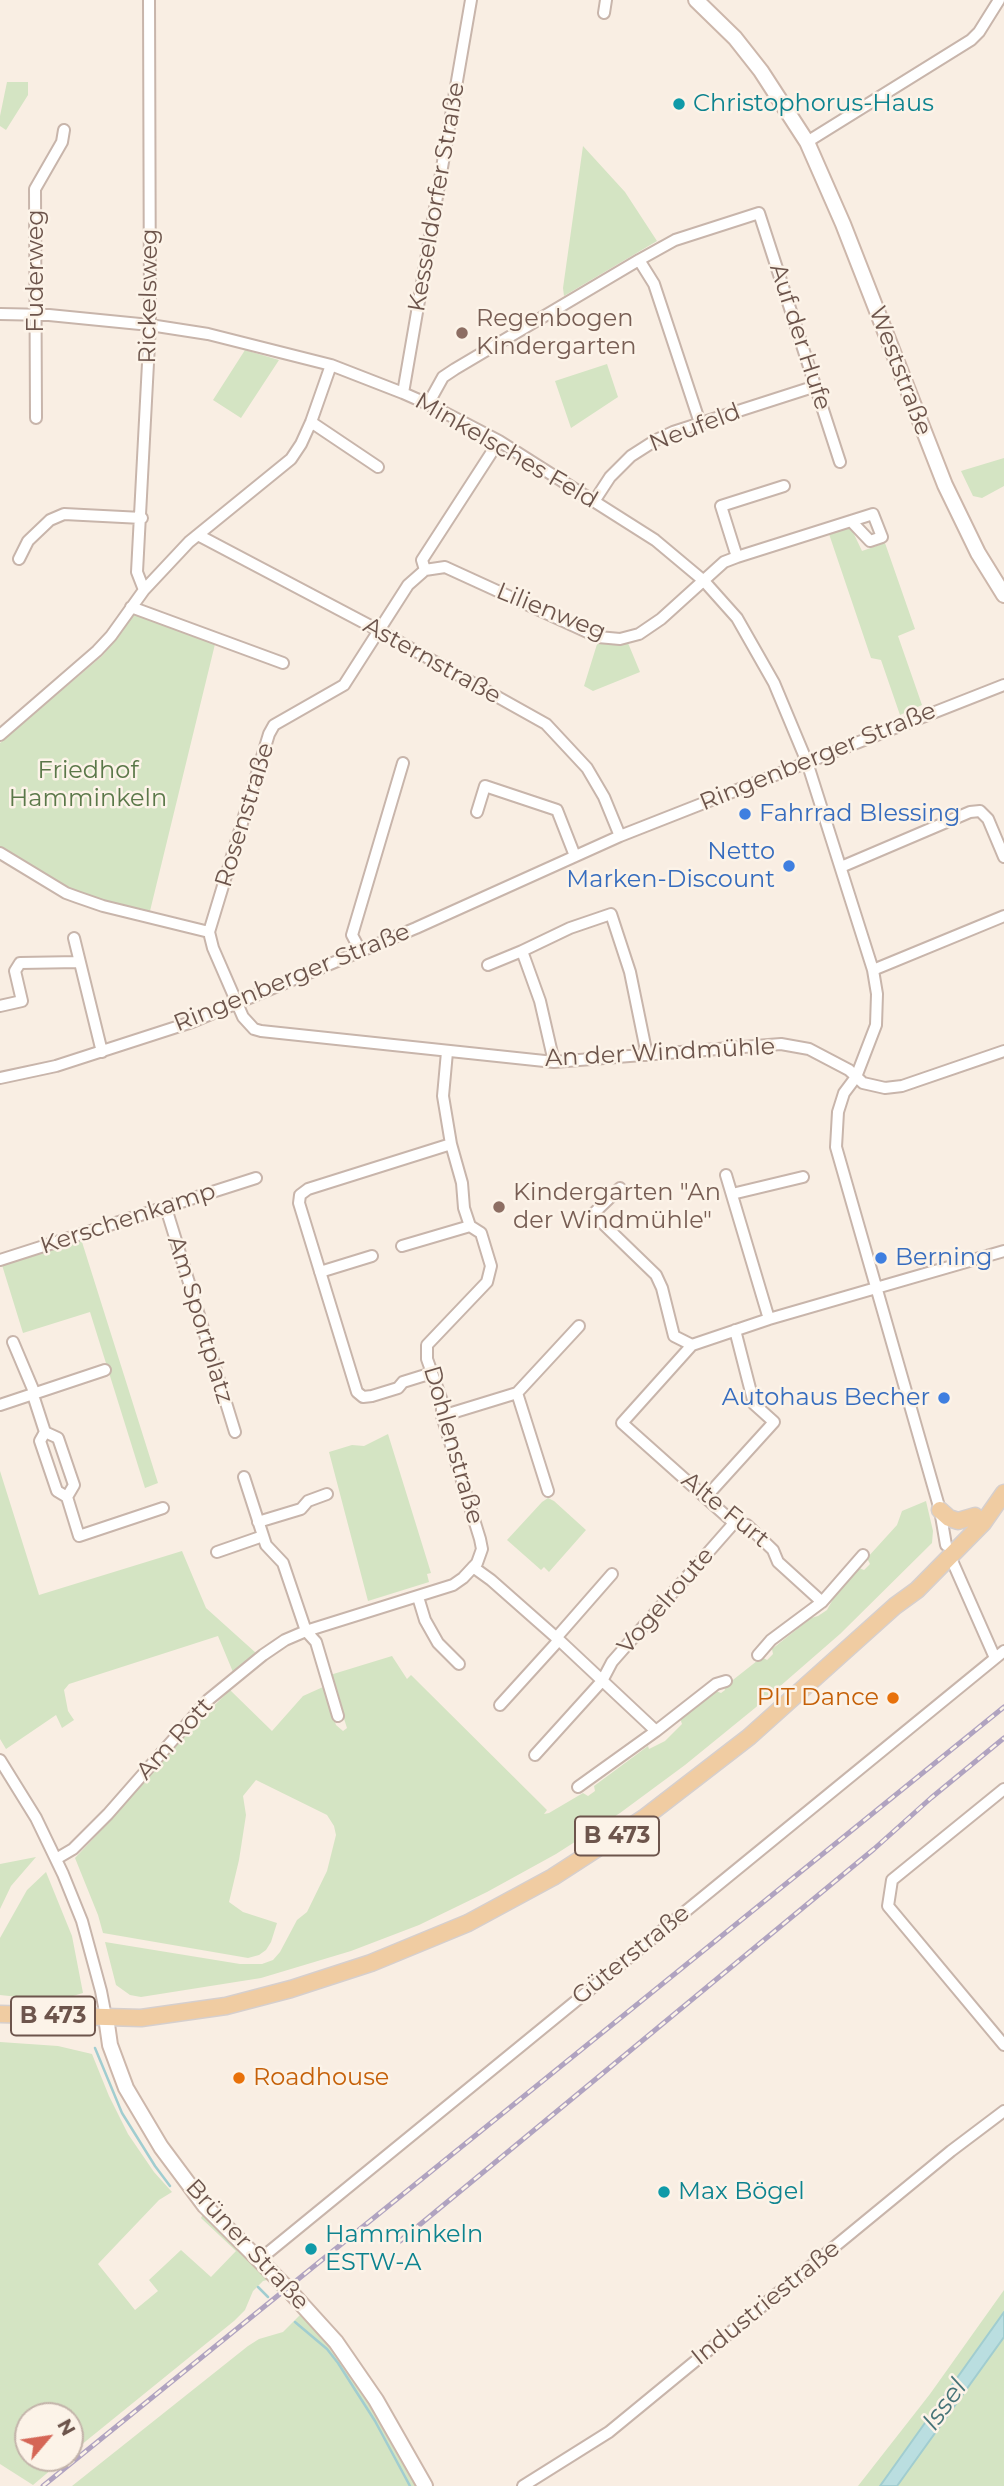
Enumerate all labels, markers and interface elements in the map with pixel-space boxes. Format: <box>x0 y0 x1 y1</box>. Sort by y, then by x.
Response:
street label: Kesseldorfer Straße <box>403 80 471 314</box>
place label: Christophorus-Haus <box>693 90 934 118</box>
marker: Christophorus-Haus <box>671 96 687 112</box>
street label: Fuderweg <box>22 209 50 333</box>
street label: Rickelsweg <box>133 228 165 364</box>
street label: Auf der Hufe <box>763 260 837 414</box>
street label: Weststraße <box>862 302 938 440</box>
place label: Regenbogen Kindergarten <box>476 305 636 361</box>
marker: Regenbogen Kindergarten <box>454 325 470 341</box>
street label: Minkelsches Feld <box>410 387 602 515</box>
street label: Neufeld <box>645 397 745 459</box>
street label: Lilienweg <box>492 577 610 647</box>
street label: Asternstraße <box>358 611 506 711</box>
street label: Ringenberger Straße <box>696 696 940 818</box>
street label: Rosenstraße <box>209 739 281 891</box>
park label: Friedhof Hamminkeln <box>9 757 167 813</box>
place label: Fahrrad Blessing <box>759 800 960 828</box>
marker: Fahrrad Blessing <box>737 806 753 822</box>
place label: Netto Marken-Discount <box>566 838 775 894</box>
marker: Netto Marken-Discount <box>781 858 797 874</box>
street label: Ringenberger Straße <box>170 917 414 1039</box>
street label: An der Windmühle <box>544 1033 776 1073</box>
street label: Kerschenkamp <box>37 1177 219 1261</box>
place label: Kindergarten "An der Windmühle" <box>513 1179 721 1235</box>
marker: Kindergarten "An der Windmühle" <box>491 1199 507 1215</box>
street label: Am Sportplatz <box>161 1233 239 1407</box>
place label: Berning <box>895 1244 992 1272</box>
marker: Berning <box>873 1250 889 1266</box>
street label: Dohlenstraße <box>417 1363 489 1527</box>
place label: Autohaus Becher <box>722 1384 930 1412</box>
marker: Autohaus Becher <box>936 1390 952 1406</box>
street label: Alte Furt <box>675 1466 775 1554</box>
street label: Vogelroute <box>612 1542 720 1660</box>
place label: PIT Dance <box>757 1684 879 1712</box>
marker: PIT Dance <box>885 1690 901 1706</box>
street label: Am Rott <box>131 1692 219 1786</box>
road number: B 473 <box>575 1816 659 1856</box>
street label: Güterstraße <box>566 1899 696 2011</box>
road number: B 473 <box>11 1996 95 2036</box>
place label: Roadhouse <box>253 2064 389 2092</box>
marker: Roadhouse <box>231 2070 247 2086</box>
street label: Brüner Straße <box>179 2174 315 2316</box>
place label: Max Bögel <box>678 2178 805 2206</box>
marker: Max Bögel <box>656 2184 672 2200</box>
place label: Hamminkeln ESTW-A <box>325 2221 483 2277</box>
street label: Industriestraße <box>686 2234 846 2372</box>
marker: Hamminkeln ESTW-A <box>303 2241 319 2257</box>
water label: Issel <box>916 2373 974 2437</box>
north arrow <box>14 2402 84 2472</box>
text: N <box>52 2415 80 2440</box>

